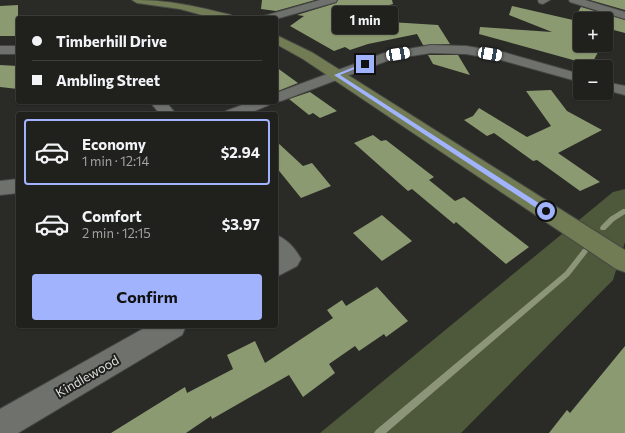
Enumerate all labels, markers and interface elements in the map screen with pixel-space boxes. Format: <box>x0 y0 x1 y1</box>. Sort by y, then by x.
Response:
callout: 1 min <box>332 6 398 34</box>
text: 1 min <box>350 12 380 28</box>
map controls <box>573 12 613 100</box>
button: + <box>573 12 613 52</box>
text: Timberhill Drive <box>56 32 167 50</box>
car <box>385 46 411 62</box>
car <box>477 46 503 62</box>
route end <box>356 55 374 73</box>
button: − <box>573 60 613 100</box>
text: Ambling Street <box>56 71 160 89</box>
icon: car <box>34 134 70 170</box>
text: Economy <box>82 135 146 153</box>
text: $2.94 <box>221 143 260 161</box>
text: 1 min · 12:14 <box>82 153 149 169</box>
route start <box>537 202 555 220</box>
icon: car <box>34 206 70 242</box>
text: Comfort <box>82 207 142 225</box>
text: $3.97 <box>222 215 260 233</box>
text: 2 min · 12:15 <box>82 225 151 241</box>
button: Confirm <box>32 274 262 320</box>
street label: Kindlewood <box>53 352 121 400</box>

